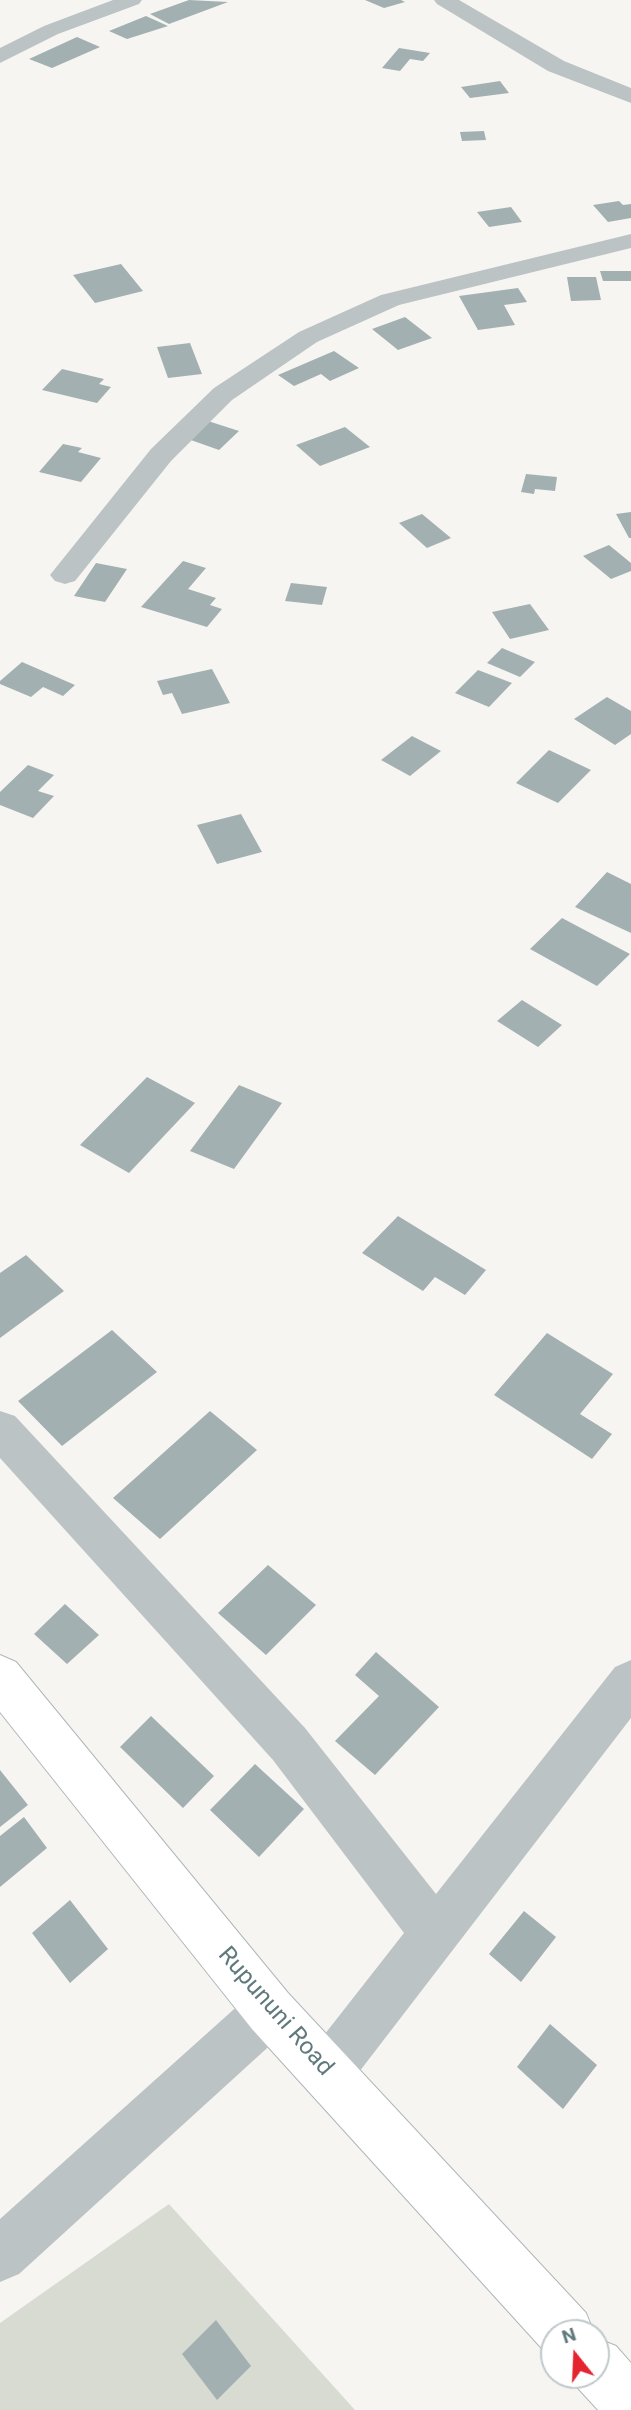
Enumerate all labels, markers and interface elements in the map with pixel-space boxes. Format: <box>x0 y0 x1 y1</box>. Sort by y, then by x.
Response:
street label: Rupununi Road <box>211 1942 339 2082</box>
north arrow <box>540 2319 610 2389</box>
text: N <box>559 2322 579 2348</box>

